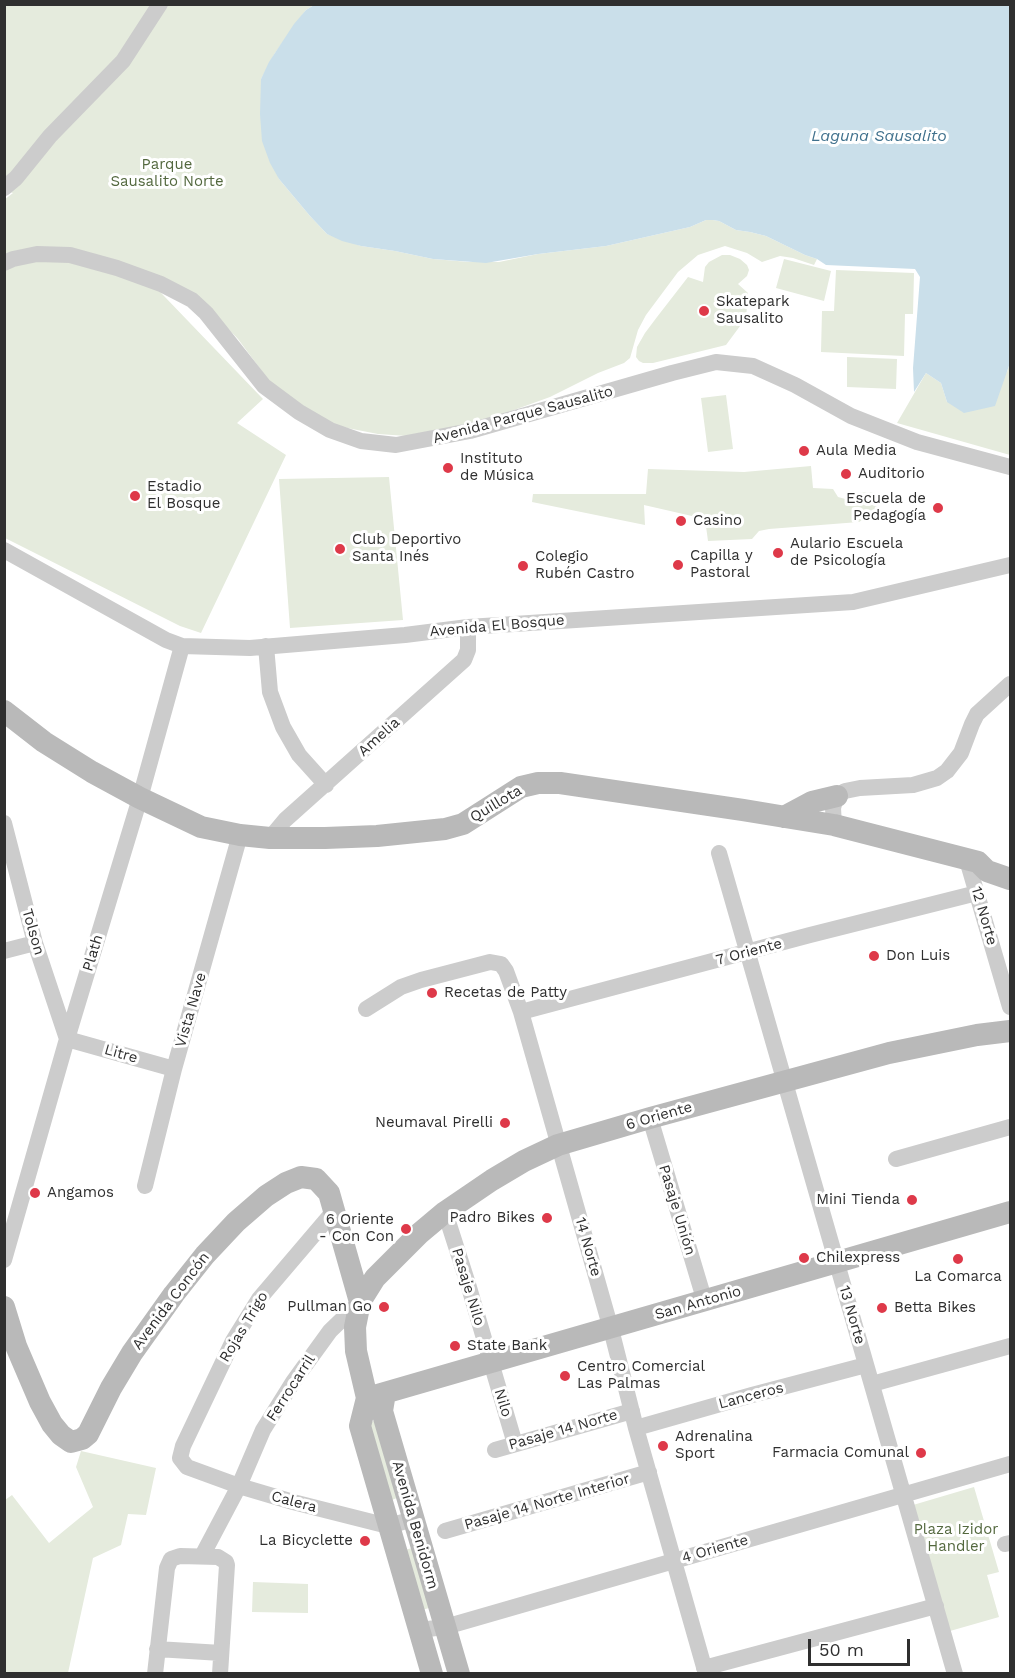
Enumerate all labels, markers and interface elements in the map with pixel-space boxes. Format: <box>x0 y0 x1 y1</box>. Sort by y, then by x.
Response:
water label: Laguna Sausalito <box>811 126 947 146</box>
park label: Parque Sausalito Norte <box>110 156 224 191</box>
place label: Skatepark Sausalito <box>716 293 790 328</box>
marker: Skatepark Sausalito <box>697 304 711 318</box>
street label: Avenida Parque Sausalito <box>431 382 615 448</box>
place label: Aula Media <box>816 442 896 460</box>
marker: Aula Media <box>797 444 811 458</box>
place label: Instituto de Música <box>460 450 534 485</box>
marker: Instituto de Música <box>441 461 455 475</box>
place label: Auditorio <box>858 465 925 483</box>
marker: Auditorio <box>839 467 853 481</box>
place label: Estadio El Bosque <box>147 478 220 513</box>
marker: Estadio El Bosque <box>128 489 142 503</box>
place label: Escuela de Pedagogía <box>846 490 926 525</box>
marker: Escuela de Pedagogía <box>931 501 945 515</box>
place label: Casino <box>693 512 742 530</box>
marker: Casino <box>674 514 688 528</box>
place label: Club Deportivo Santa Inés <box>352 531 461 566</box>
place label: Aulario Escuela de Psicología <box>790 535 903 570</box>
marker: Club Deportivo Santa Inés <box>333 542 347 556</box>
marker: Aulario Escuela de Psicología <box>771 546 785 560</box>
place label: Capilla y Pastoral <box>690 547 753 582</box>
place label: Colegio Rubén Castro <box>535 548 634 583</box>
marker: Capilla y Pastoral <box>671 558 685 572</box>
marker: Colegio Rubén Castro <box>516 559 530 573</box>
street label: Avenida El Bosque <box>429 611 565 641</box>
street label: Amelia <box>354 714 404 760</box>
street label: Quillota <box>467 782 525 826</box>
street label: 12 Norte <box>967 885 1001 947</box>
street label: Tolson <box>18 907 48 957</box>
street label: Plath <box>79 932 107 974</box>
street label: 7 Oriente <box>714 935 784 969</box>
place label: Don Luis <box>886 947 950 965</box>
marker: Don Luis <box>867 949 881 963</box>
street label: Vista Nave <box>172 970 210 1050</box>
place label: Recetas de Patty <box>444 984 567 1002</box>
marker: Recetas de Patty <box>425 986 439 1000</box>
street label: Litre <box>102 1041 140 1067</box>
street label: 6 Oriente <box>624 1098 694 1134</box>
place label: Neumaval Pirelli <box>375 1114 493 1132</box>
marker: Neumaval Pirelli <box>498 1116 512 1130</box>
street label: Pasaje Unión <box>655 1162 699 1258</box>
place label: Angamos <box>47 1184 114 1202</box>
marker: Angamos <box>28 1186 42 1200</box>
place label: Mini Tienda <box>816 1191 900 1209</box>
marker: Mini Tienda <box>905 1193 919 1207</box>
place label: Padro Bikes <box>449 1209 535 1227</box>
place label: 6 Oriente - Con Con <box>319 1211 394 1246</box>
marker: Padro Bikes <box>540 1211 554 1225</box>
street label: 14 Norte <box>571 1215 605 1279</box>
marker: 6 Oriente - Con Con <box>399 1222 413 1236</box>
street label: Pasaje Nilo <box>448 1246 488 1328</box>
street label: Avenida Concón <box>128 1249 214 1353</box>
place label: Chilexpress <box>816 1249 900 1267</box>
marker: Chilexpress <box>797 1251 811 1265</box>
marker: La Comarca <box>951 1252 965 1266</box>
place label: La Comarca <box>914 1268 1002 1286</box>
street label: San Antonio <box>653 1282 743 1324</box>
street label: 13 Norte <box>835 1284 869 1346</box>
street label: Rojas Trigo <box>216 1288 272 1366</box>
place label: Pullman Go <box>287 1298 372 1316</box>
place label: Betta Bikes <box>894 1299 976 1317</box>
marker: Pullman Go <box>377 1300 391 1314</box>
marker: Betta Bikes <box>875 1301 889 1315</box>
place label: State Bank <box>467 1337 547 1355</box>
marker: State Bank <box>448 1339 462 1353</box>
street label: Ferrocarril <box>263 1351 319 1425</box>
place label: Centro Comercial Las Palmas <box>577 1358 705 1393</box>
marker: Centro Comercial Las Palmas <box>558 1369 572 1383</box>
street label: Lanceros <box>717 1379 785 1413</box>
street label: Nilo <box>490 1387 516 1419</box>
street label: Pasaje 14 Norte <box>506 1406 620 1454</box>
place label: Adrenalina Sport <box>675 1428 753 1463</box>
marker: Adrenalina Sport <box>656 1439 670 1453</box>
place label: Farmacia Comunal <box>772 1444 909 1462</box>
marker: Farmacia Comunal <box>914 1446 928 1460</box>
street label: Avenida Benidorm <box>388 1459 442 1591</box>
street label: Pasaje 14 Norte Interior <box>462 1470 632 1534</box>
street label: Calera <box>269 1487 319 1517</box>
park label: Plaza Izidor Handler <box>914 1521 998 1556</box>
street label: 4 Oriente <box>680 1531 750 1567</box>
place label: La Bicyclette <box>259 1532 353 1550</box>
marker: La Bicyclette <box>358 1534 372 1548</box>
scale bar <box>811 1627 913 1665</box>
text: 50 m <box>819 1639 864 1660</box>

